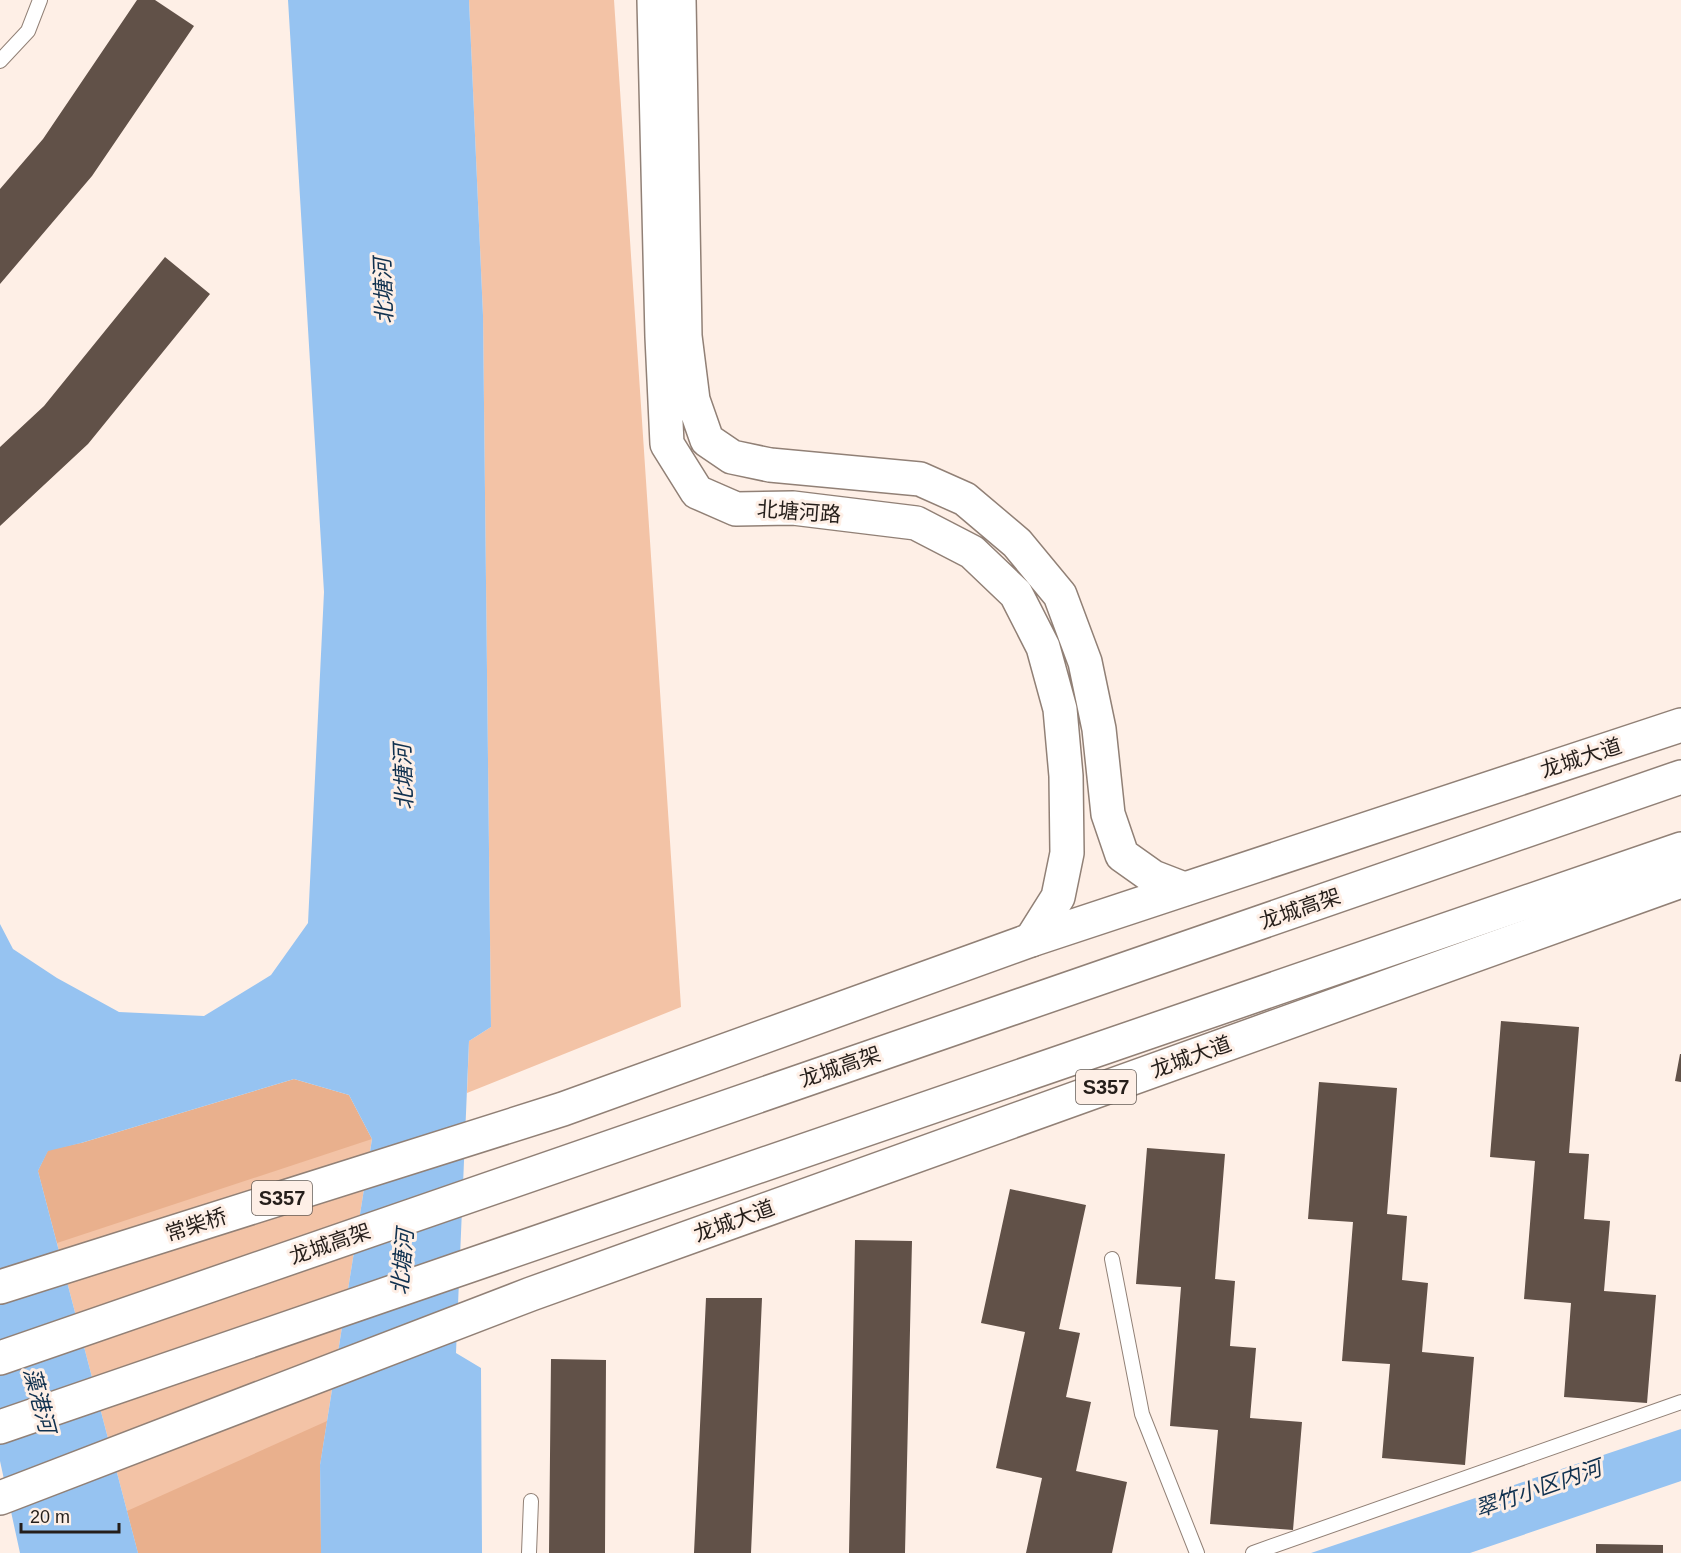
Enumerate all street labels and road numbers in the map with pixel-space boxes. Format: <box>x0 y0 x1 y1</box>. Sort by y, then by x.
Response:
street label: 北塘河路 <box>756 497 842 526</box>
street label: 龙城大道 <box>1537 734 1624 781</box>
street label: 龙城高架 <box>1256 884 1343 933</box>
street label: 龙城大道 <box>1147 1031 1234 1082</box>
street label: 龙城高架 <box>796 1042 883 1091</box>
road number: S357 <box>1076 1070 1136 1104</box>
road number: S357 <box>252 1181 312 1215</box>
street label: 龙城大道 <box>690 1195 777 1246</box>
street label: 常柴桥 <box>162 1204 229 1245</box>
street label: 龙城高架 <box>286 1219 373 1268</box>

